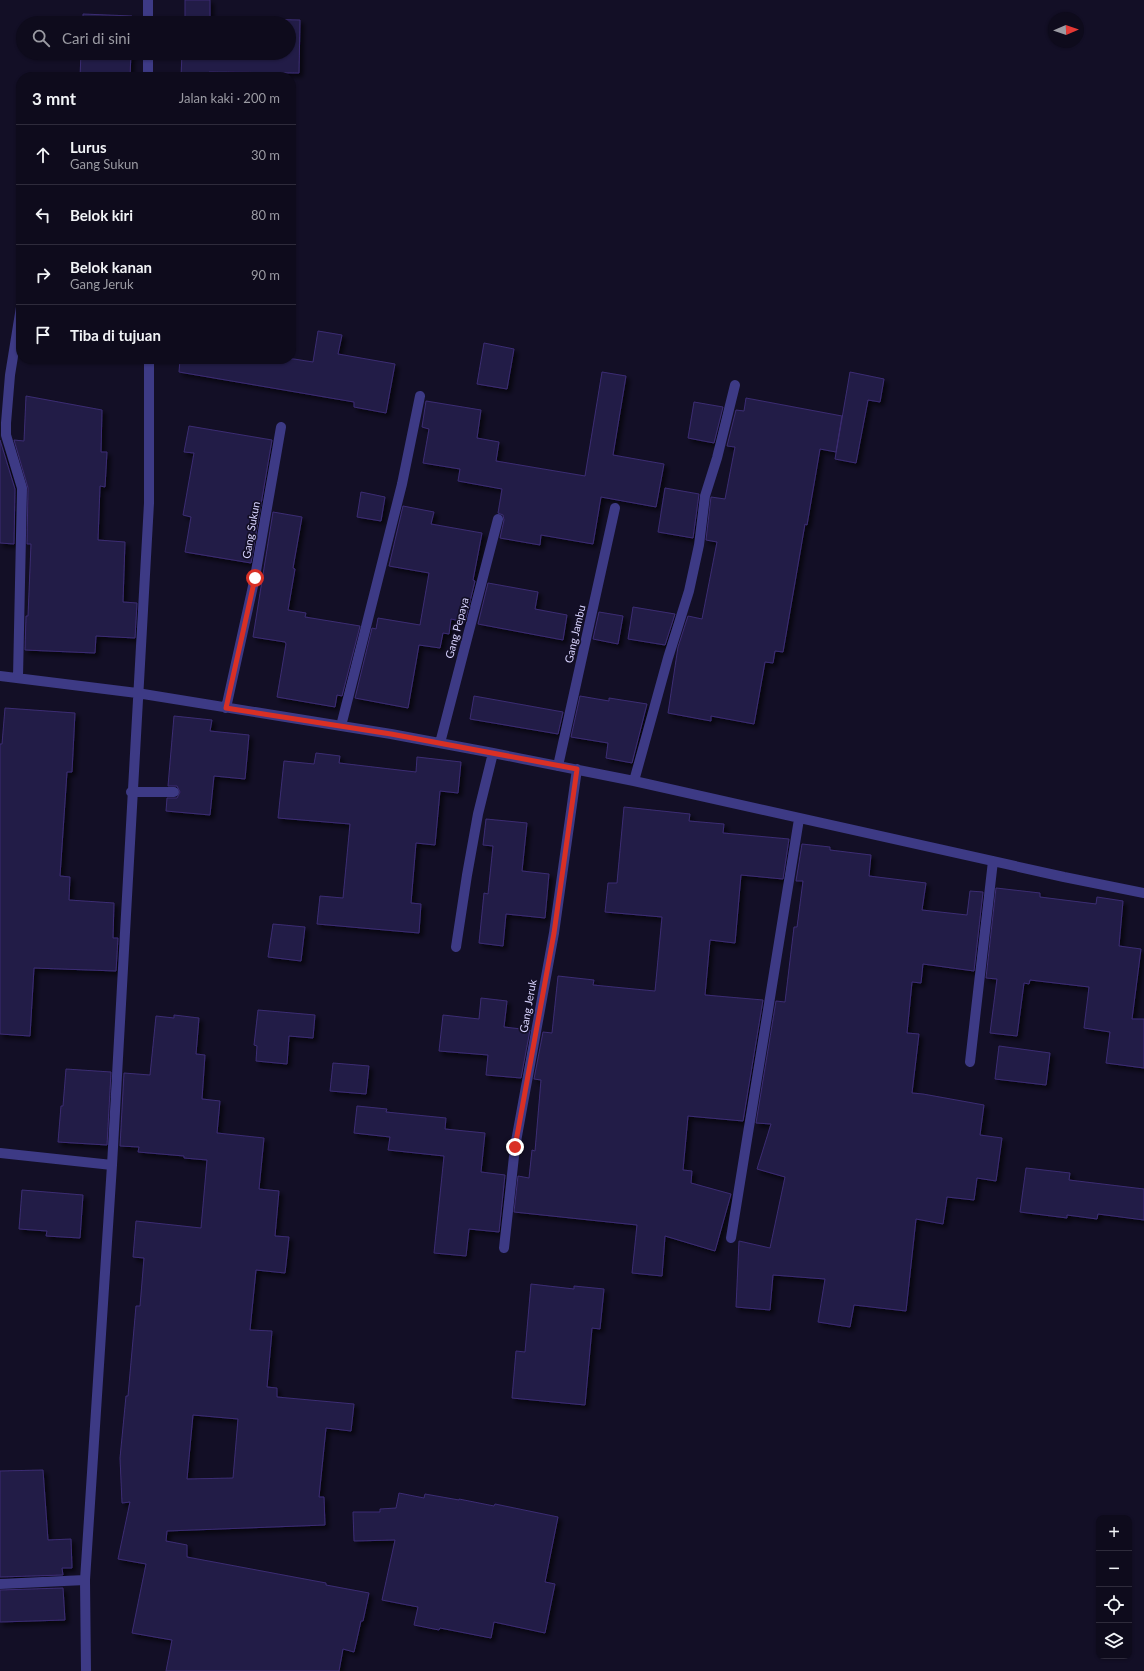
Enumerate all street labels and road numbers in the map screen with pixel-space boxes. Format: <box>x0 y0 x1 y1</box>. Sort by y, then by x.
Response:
street label: Gang Sukun <box>239 500 262 560</box>
street label: Gang Pepaya <box>442 596 471 660</box>
street label: Gang Jambu <box>562 604 587 664</box>
street label: Gang Jeruk <box>516 978 539 1034</box>

